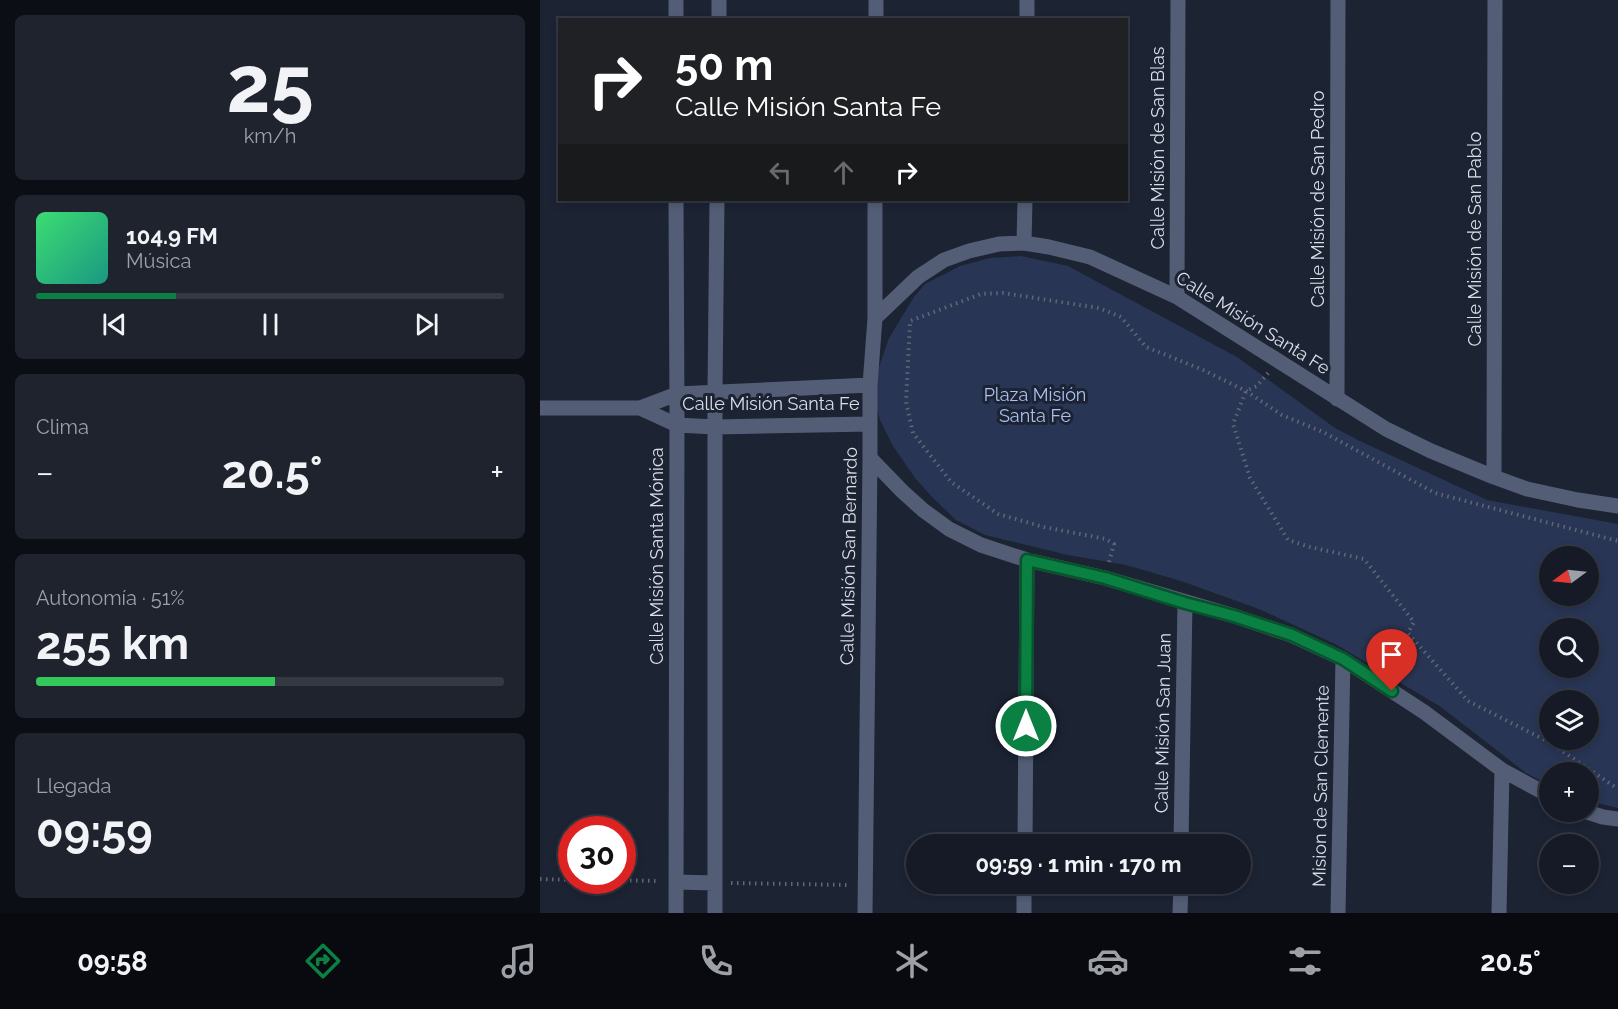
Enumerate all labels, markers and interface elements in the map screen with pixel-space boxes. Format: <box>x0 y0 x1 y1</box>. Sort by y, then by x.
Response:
text: 25 <box>226 39 314 130</box>
text: 50 m <box>675 41 773 90</box>
icon: right <box>576 42 654 120</box>
street label: Calle Misión de San Blas <box>1147 46 1168 249</box>
street label: Calle Misión de San Pedro <box>1307 90 1328 307</box>
text: Calle Misión Santa Fe <box>675 91 941 122</box>
text: km/h <box>244 124 296 148</box>
street label: Calle Misión de San Pablo <box>1464 131 1485 347</box>
icon: left <box>764 156 797 189</box>
icon: ahead <box>827 156 860 189</box>
icon: right <box>890 156 923 189</box>
text: 104.9 FM <box>126 223 218 249</box>
text: Música <box>126 249 191 273</box>
street label: Calle Misión Santa Fe <box>1172 267 1334 379</box>
icon: previous <box>98 308 131 341</box>
icon: pause <box>254 308 287 341</box>
icon: next <box>410 308 443 341</box>
park label: Plaza Misión Santa Fe <box>984 384 1086 426</box>
street label: Calle Misión Santa Fe <box>682 393 860 414</box>
text: Clima <box>36 415 89 439</box>
text: 20.5° <box>222 446 322 499</box>
street label: Calle Misión San Bernardo <box>836 446 861 665</box>
street label: Calle Misión Santa Mónica <box>646 447 667 665</box>
text: − <box>36 453 54 492</box>
text: + <box>490 453 504 492</box>
north arrow <box>1539 546 1599 606</box>
map controls <box>1539 546 1599 894</box>
text: Autonomía · 51% <box>36 586 185 610</box>
text: 255 km <box>36 617 189 670</box>
button: search <box>1539 618 1599 678</box>
pin <box>1366 629 1417 691</box>
street label: Calle Misión San Juan <box>1150 633 1175 813</box>
icon: arrive <box>1375 638 1408 671</box>
street label: Mision de San Clemente <box>1308 684 1333 887</box>
button: layers <box>1539 690 1599 750</box>
position arrow <box>994 694 1058 758</box>
button: + <box>1539 762 1599 822</box>
text: Llegada <box>36 774 111 798</box>
text: 09:59 <box>36 805 153 858</box>
speed limit sign: 30 <box>558 816 636 894</box>
button: − <box>1539 834 1599 894</box>
text: 09:59 · 1 min · 170 m <box>975 851 1182 877</box>
icon: directions <box>302 940 344 982</box>
icon: music <box>498 940 540 982</box>
icon: phone <box>695 940 737 982</box>
icon: climate <box>891 940 933 982</box>
icon: car <box>1087 940 1129 982</box>
icon: filters <box>1284 940 1326 982</box>
text: 09:58 <box>77 946 148 977</box>
text: 20.5° <box>1480 946 1541 977</box>

